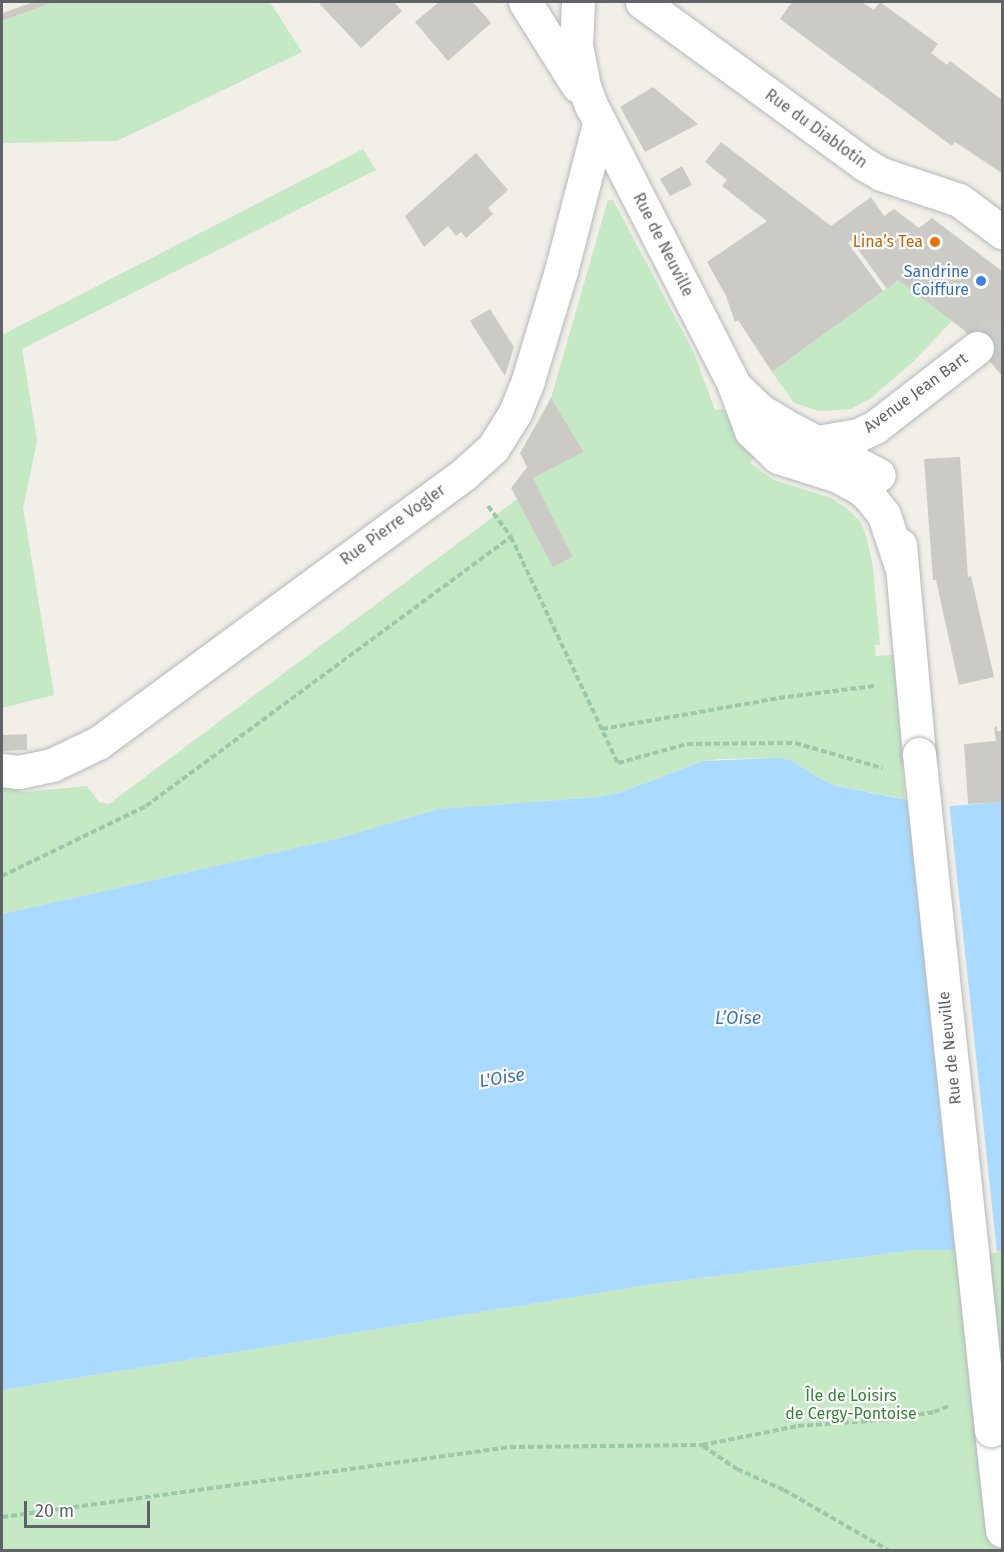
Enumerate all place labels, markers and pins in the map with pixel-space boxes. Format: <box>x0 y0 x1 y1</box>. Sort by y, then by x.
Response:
place label: Lina’s Tea <box>853 232 923 252</box>
marker: Lina’s Tea <box>928 235 942 249</box>
place label: Sandrine Coiffure <box>904 262 969 300</box>
marker: Sandrine Coiffure <box>974 274 988 288</box>

